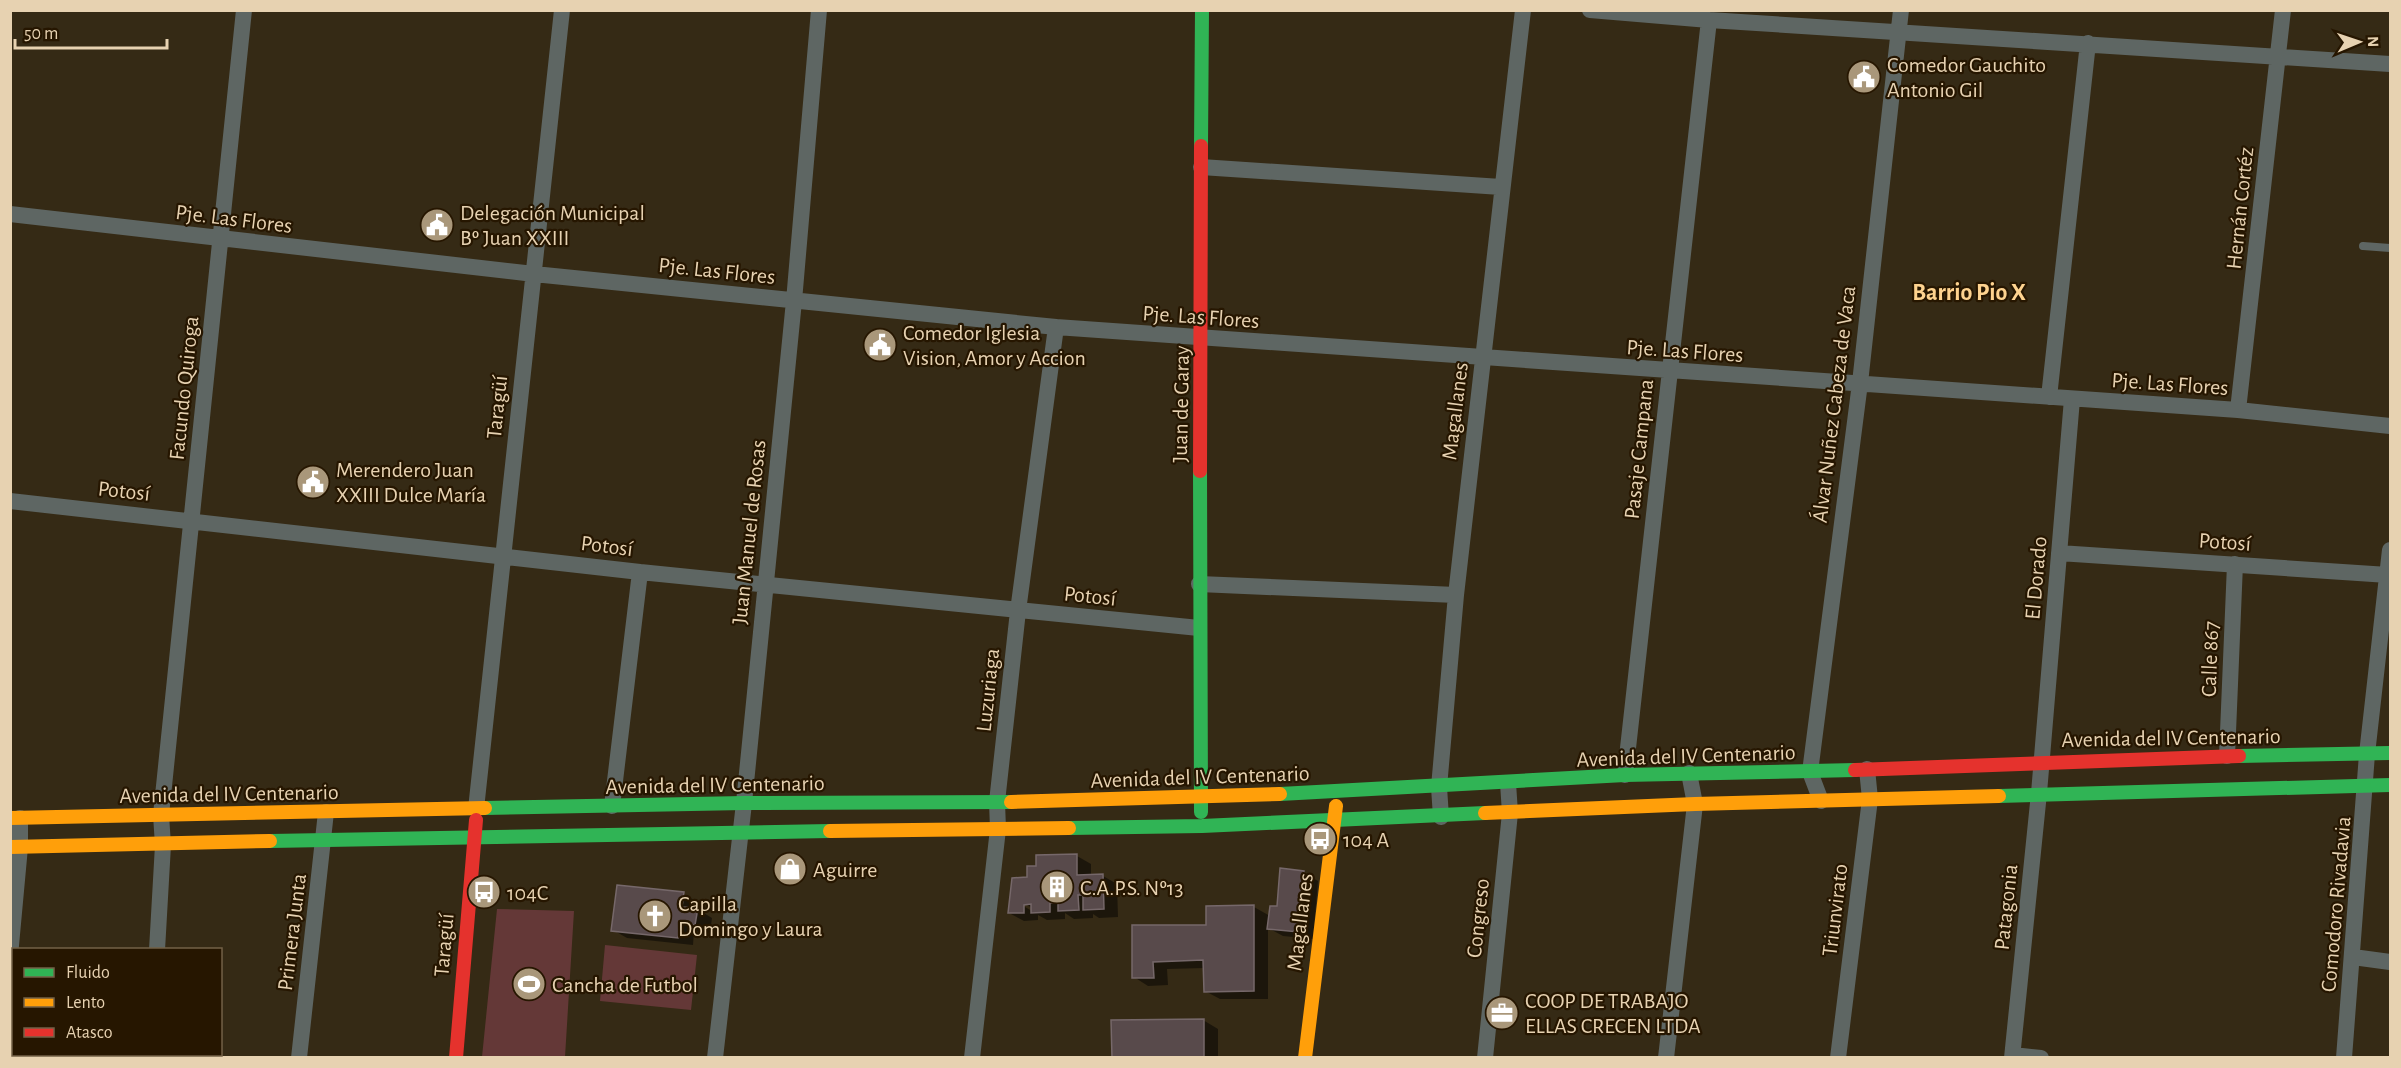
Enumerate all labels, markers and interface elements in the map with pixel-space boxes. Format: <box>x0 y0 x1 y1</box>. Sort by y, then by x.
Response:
scale bar <box>15 12 166 50</box>
north arrow <box>2329 12 2389 72</box>
text: 50 m <box>24 25 58 43</box>
text: N <box>2365 36 2381 47</box>
place label: Comedor Gauchito Antonio Gil <box>1887 54 2046 101</box>
public building icon: Comedor Gauchito Antonio Gil <box>1846 59 1882 95</box>
street label: Hernán Cortéz <box>2223 146 2257 270</box>
street label: Pje. Las Flores <box>174 201 293 237</box>
place label: Delegación Municipal Bº Juan XXIII <box>460 202 645 249</box>
public building icon: Delegación Municipal Bº Juan XXIII <box>419 207 455 243</box>
street label: Pje. Las Flores <box>657 254 776 288</box>
district label: Barrio Pio X <box>1912 281 2026 305</box>
street label: Álvar Nuñez Cabeza de Vaca <box>1808 284 1859 524</box>
street label: Pje. Las Flores <box>1142 302 1260 332</box>
street label: Facundo Quiroga <box>165 315 203 461</box>
place label: Comedor Iglesia Vision, Amor y Accion <box>903 322 1086 369</box>
public building icon: Comedor Iglesia Vision, Amor y Accion <box>862 327 898 363</box>
street label: Pje. Las Flores <box>1626 336 1744 366</box>
street label: Juan de Garay <box>1169 345 1193 463</box>
street label: Magallanes <box>1438 361 1472 461</box>
street label: Pje. Las Flores <box>2111 369 2229 399</box>
street label: Taragüí <box>483 374 511 440</box>
street label: Pasaje Campana <box>1621 378 1657 520</box>
street label: Juan Manuel de Rosas <box>728 439 770 625</box>
place label: Merendero Juan XXIII Dulce María <box>336 459 486 506</box>
public building icon: Merendero Juan XXIII Dulce María <box>295 464 331 500</box>
street label: Potosí <box>97 477 152 505</box>
street label: Potosí <box>2198 529 2252 555</box>
street label: Potosí <box>580 532 635 560</box>
street label: El Dorado <box>2021 535 2051 621</box>
street label: Potosí <box>1063 582 1118 610</box>
street label: Calle 867 <box>2198 621 2222 697</box>
street label: Luzuriaga <box>973 647 1003 733</box>
street label: Avenida del IV Centenario <box>2061 725 2281 751</box>
street label: Avenida del IV Centenario <box>1576 741 1796 771</box>
street label: Avenida del IV Centenario <box>1090 762 1310 792</box>
street label: Avenida del IV Centenario <box>605 772 825 798</box>
street label: Avenida del IV Centenario <box>119 781 339 807</box>
street label: Comodoro Rivadavia <box>2317 815 2355 993</box>
bus stop icon: 104 A <box>1302 821 1338 857</box>
place label: 104 A <box>1343 829 1389 851</box>
shop icon: Aguirre <box>772 851 808 887</box>
place label: Aguirre <box>813 859 877 881</box>
street label: Triunvirato <box>1818 863 1852 958</box>
street label: Patagonia <box>1991 863 2021 951</box>
building icon: C.A.P.S. Nº13 <box>1039 869 1075 905</box>
street label: Primera Junta <box>274 872 310 992</box>
street label: Magallanes <box>1283 872 1317 972</box>
bus stop icon: 104C <box>466 874 502 910</box>
place label: C.A.P.S. Nº13 <box>1080 877 1184 899</box>
street label: Congreso <box>1463 877 1493 959</box>
place label: 104C <box>507 882 548 904</box>
place label: Capilla Domingo y Laura <box>678 893 823 940</box>
church icon: Capilla Domingo y Laura <box>637 898 673 934</box>
street label: Taragüí <box>430 912 458 978</box>
legend <box>12 948 222 1056</box>
text: Fluido <box>66 964 110 982</box>
sports icon: Cancha de Futbol <box>511 966 547 1002</box>
place label: Cancha de Futbol <box>552 974 698 996</box>
place label: COOP DE TRABAJO ELLAS CRECEN LTDA <box>1525 990 1701 1037</box>
text: Lento <box>66 994 105 1012</box>
office icon: COOP DE TRABAJO ELLAS CRECEN LTDA <box>1484 995 1520 1031</box>
text: Atasco <box>66 1024 113 1042</box>

